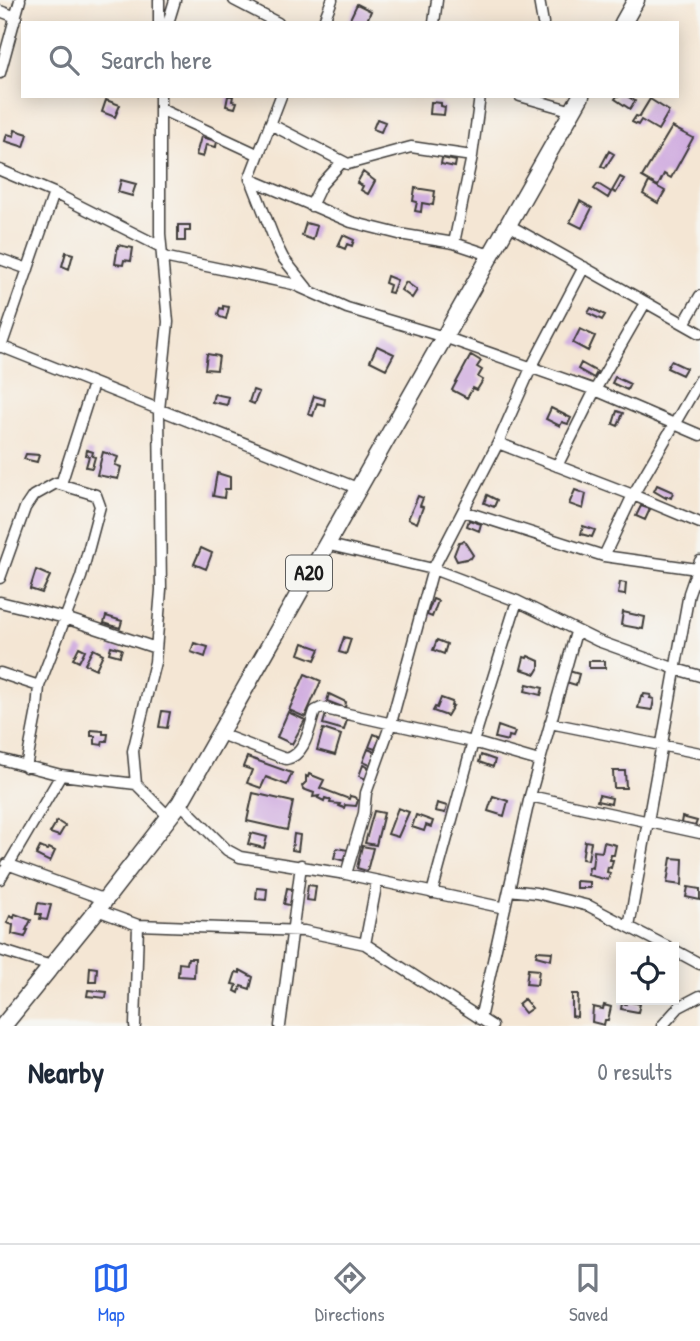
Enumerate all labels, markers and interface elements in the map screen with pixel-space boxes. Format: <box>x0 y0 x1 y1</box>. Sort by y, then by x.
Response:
search box <box>21 21 679 98</box>
icon: search <box>45 41 83 79</box>
text: Search here <box>101 42 212 77</box>
road number: A20 <box>286 556 332 590</box>
map controls <box>616 942 679 1005</box>
button: locate <box>616 942 679 1005</box>
text: Nearby <box>28 1052 104 1092</box>
text: 0 results <box>597 1056 672 1087</box>
tab: Map <box>92 1259 130 1327</box>
tab: Directions <box>315 1259 385 1327</box>
tab: Saved <box>569 1259 608 1327</box>

